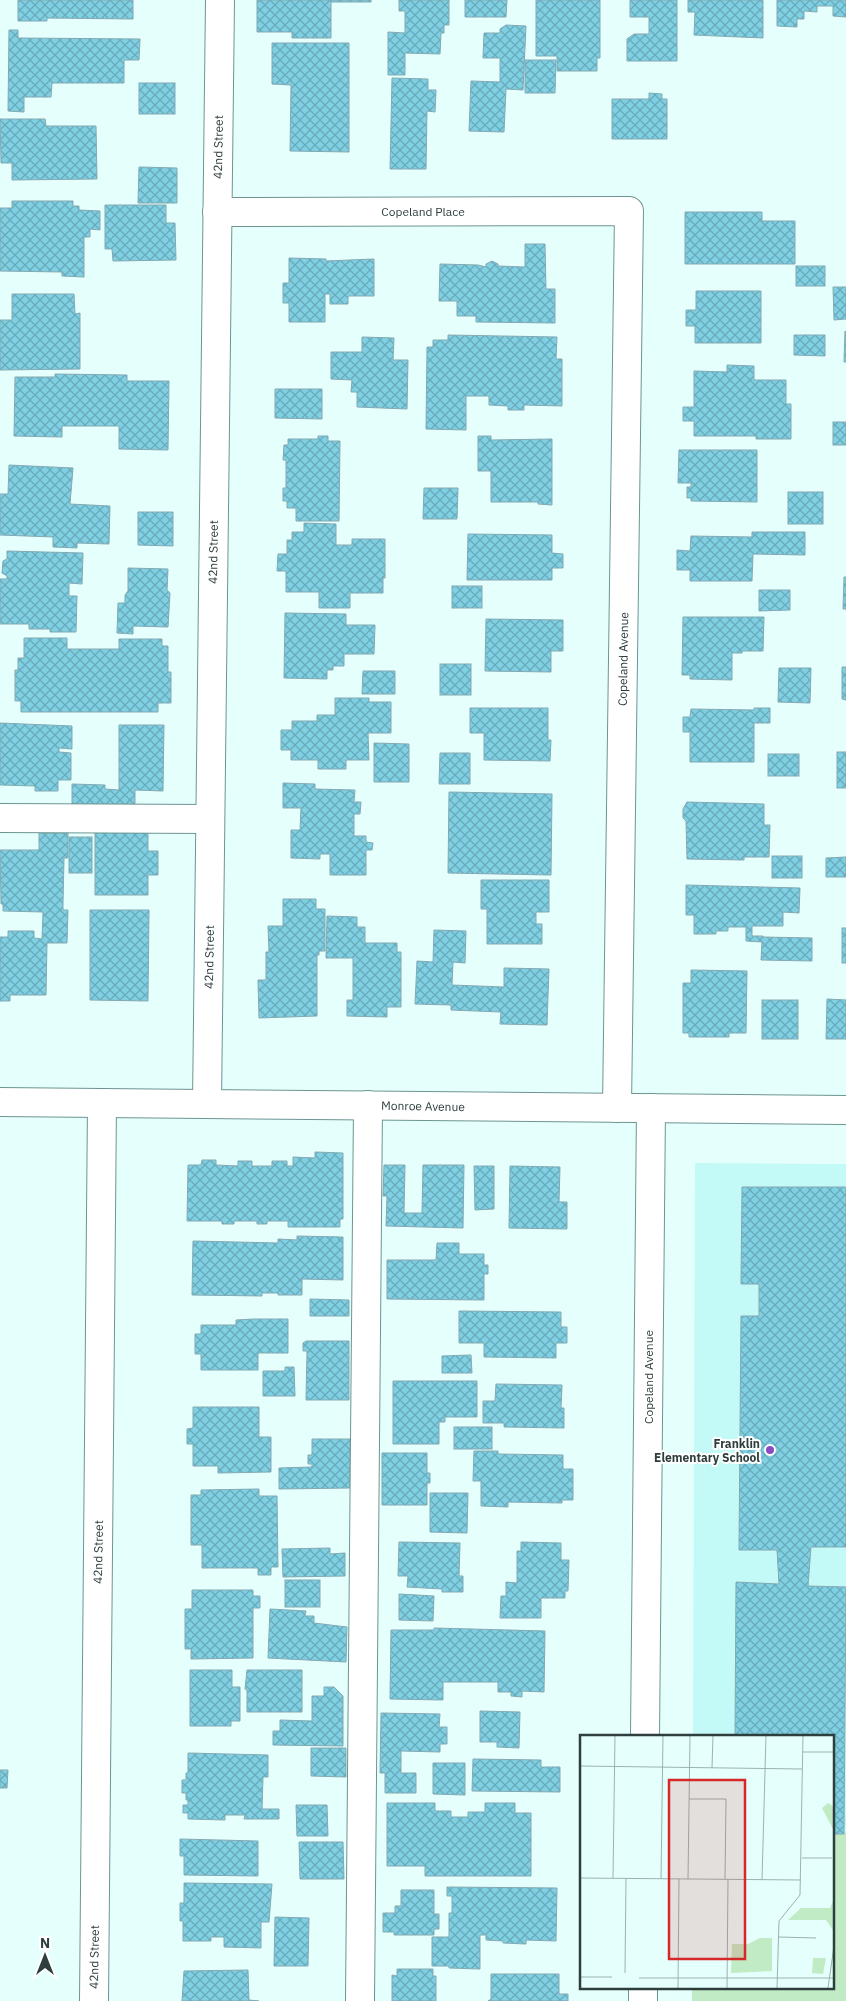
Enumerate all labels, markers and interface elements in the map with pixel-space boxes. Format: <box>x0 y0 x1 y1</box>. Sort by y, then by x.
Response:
street label: 42nd Street <box>210 115 226 179</box>
street label: Copeland Place <box>381 204 465 219</box>
street label: 42nd Street <box>205 520 221 584</box>
street label: Copeland Avenue <box>615 611 631 706</box>
street label: 42nd Street <box>201 925 217 989</box>
street label: Monroe Avenue <box>381 1098 465 1114</box>
street label: Copeland Avenue <box>641 1330 656 1424</box>
place label: Franklin Elementary School <box>654 1436 760 1465</box>
marker: Franklin Elementary School <box>764 1444 776 1456</box>
street label: 42nd Street <box>90 1520 106 1584</box>
inset map <box>580 1735 834 1988</box>
street label: 42nd Street <box>86 1925 102 1989</box>
north arrow <box>20 1931 70 1981</box>
text: N <box>40 1934 50 1952</box>

